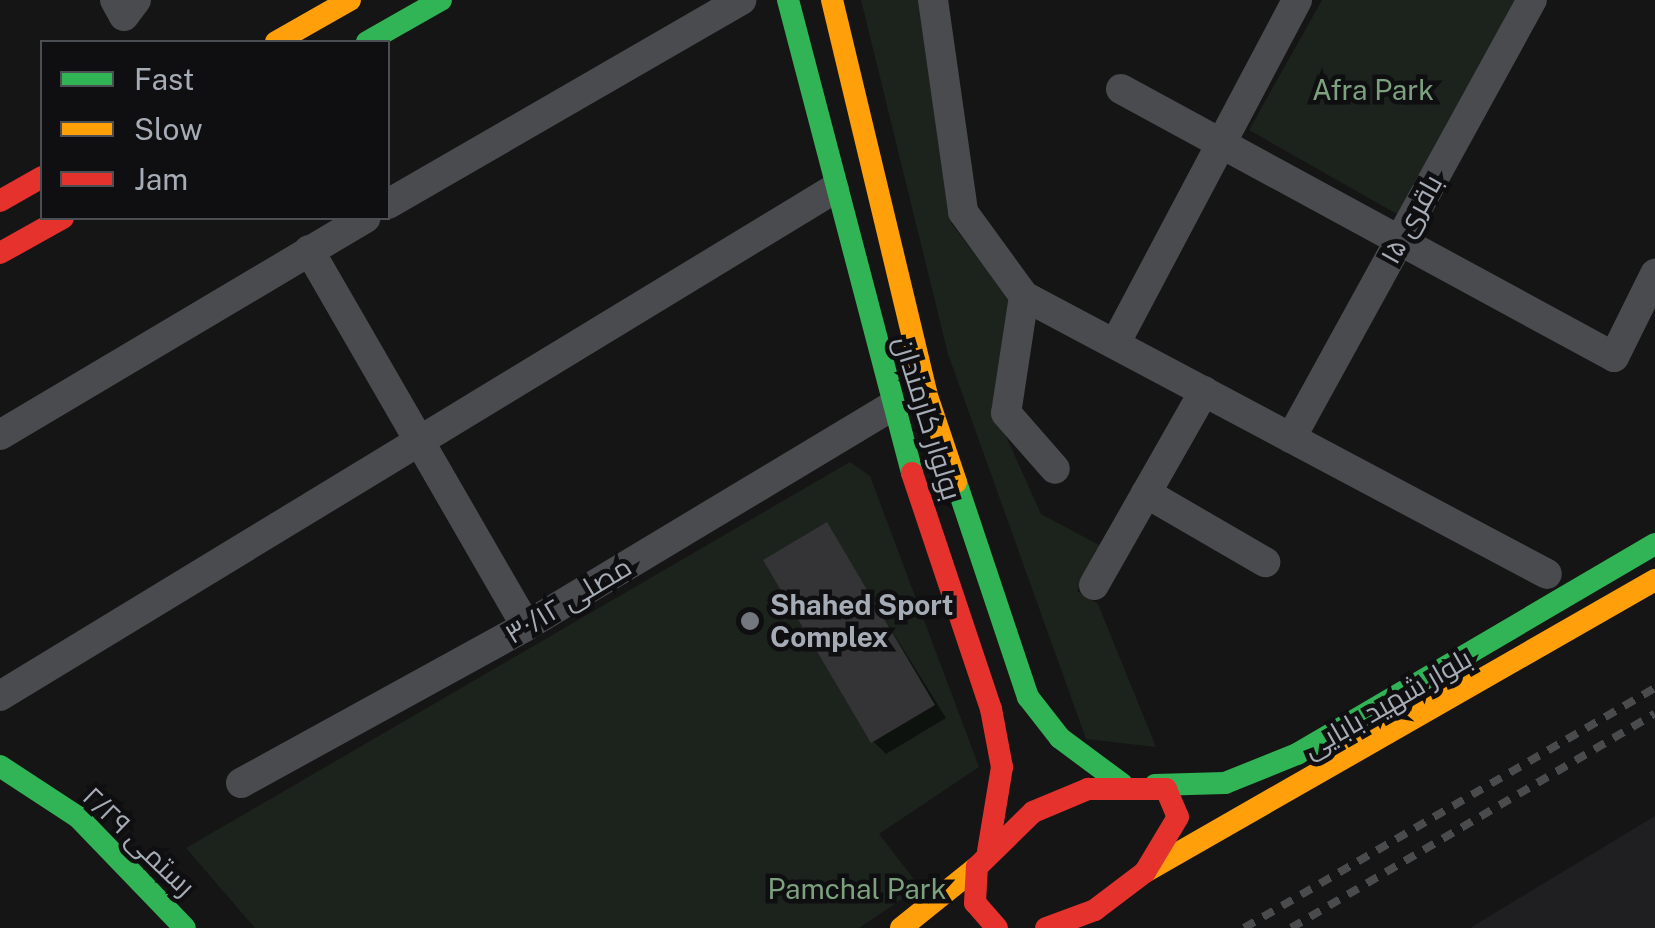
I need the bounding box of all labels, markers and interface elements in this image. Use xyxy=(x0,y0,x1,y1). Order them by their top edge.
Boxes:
legend xyxy=(40,40,390,220)
text: Fast xyxy=(134,61,194,97)
park label: Afra Park xyxy=(1312,73,1434,107)
text: Slow xyxy=(134,111,203,147)
text: Jam xyxy=(134,161,188,197)
street label: باقری ۱۵ xyxy=(1373,168,1449,270)
street label: بولوار کارمندان xyxy=(887,332,969,504)
street label: مصلی ۳۰/۱۲ xyxy=(499,549,637,651)
place label: Shahed Sport Complex xyxy=(770,588,953,654)
marker: Shahed Sport Complex xyxy=(739,610,761,632)
street label: بلوار شهید بابایی xyxy=(1297,641,1477,765)
street label: رستمی ۲/۲۹ xyxy=(76,779,202,903)
park label: Pamchal Park xyxy=(768,872,946,906)

